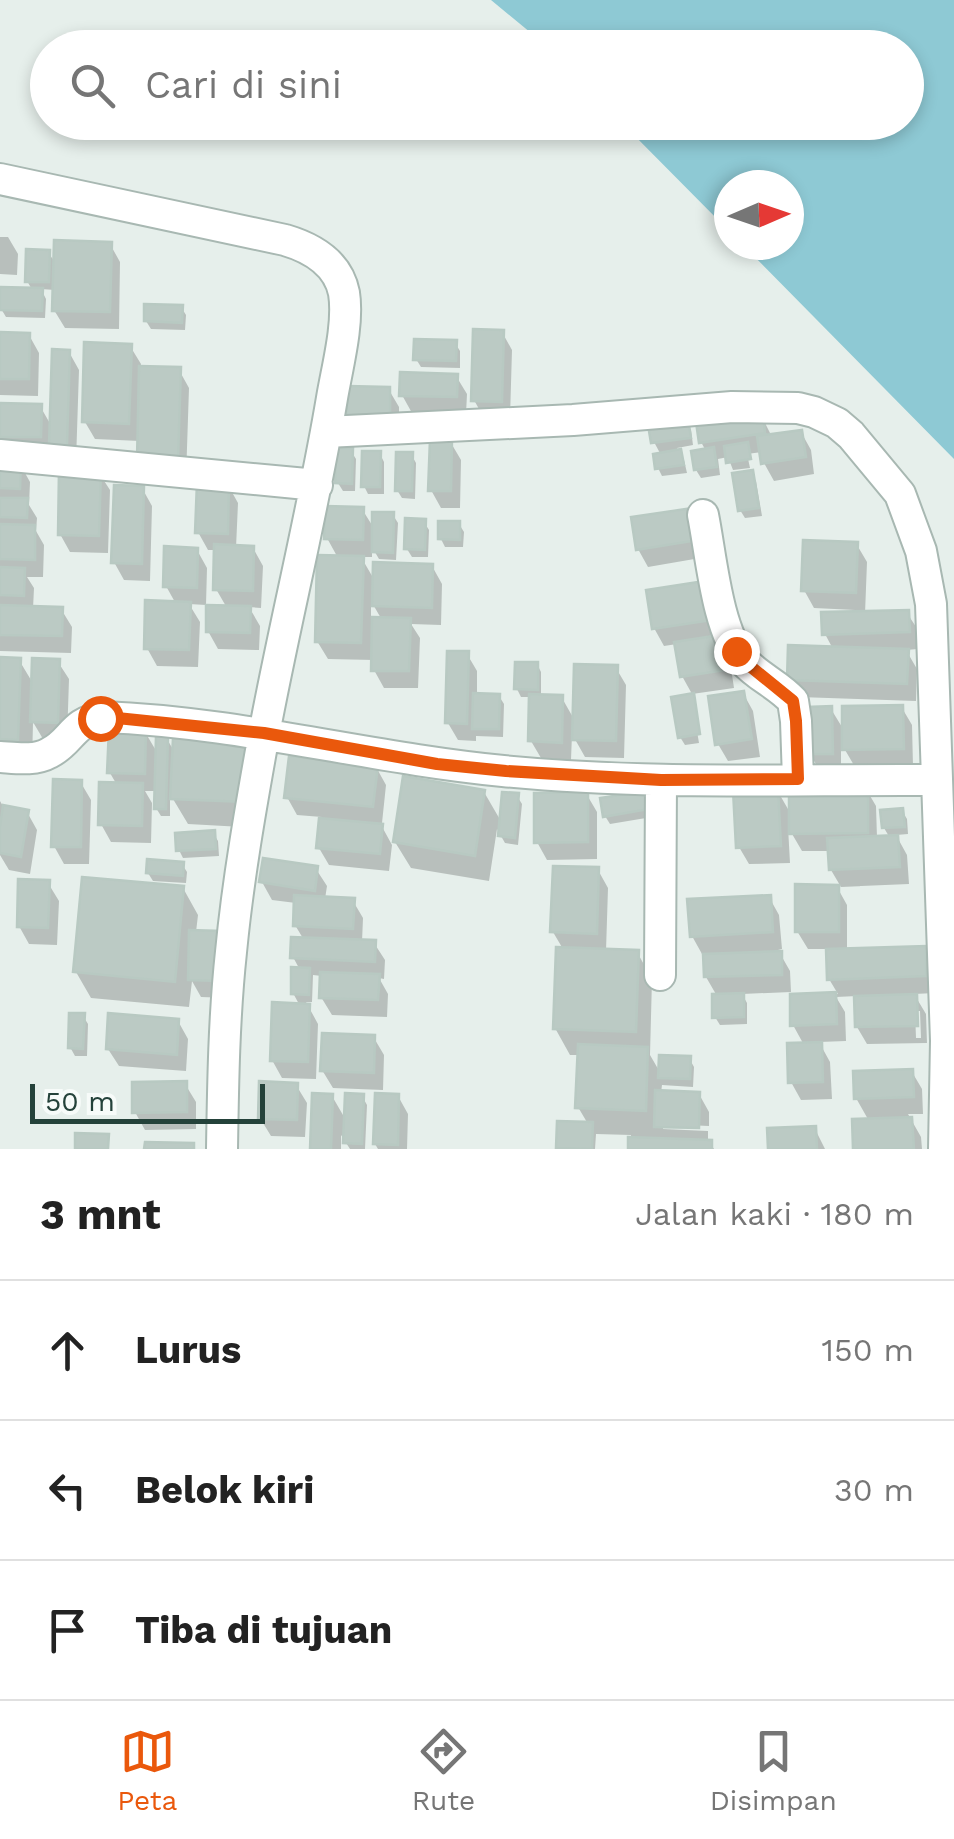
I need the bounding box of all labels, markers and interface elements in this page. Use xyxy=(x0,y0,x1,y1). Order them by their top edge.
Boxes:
search box xyxy=(30,30,924,140)
icon: search xyxy=(65,58,120,113)
text: Cari di sini xyxy=(145,63,342,107)
north arrow xyxy=(714,170,804,260)
route end xyxy=(714,629,760,675)
route start xyxy=(78,696,124,742)
scale bar xyxy=(30,1079,265,1124)
text: 50 m xyxy=(45,1085,115,1118)
text: 3 mnt xyxy=(40,1190,161,1239)
text: Jalan kaki · 180 m xyxy=(635,1195,914,1233)
icon: ahead xyxy=(40,1323,95,1378)
text: Lurus xyxy=(135,1328,241,1372)
text: 150 m xyxy=(822,1331,914,1369)
icon: left xyxy=(40,1463,95,1518)
text: Belok kiri xyxy=(135,1468,314,1512)
text: 30 m xyxy=(834,1471,914,1509)
icon: arrive xyxy=(40,1603,95,1658)
text: Tiba di tujuan xyxy=(135,1608,392,1652)
tab: Peta xyxy=(117,1724,177,1817)
tab: Rute xyxy=(412,1724,475,1817)
tab: Disimpan xyxy=(710,1724,837,1817)

